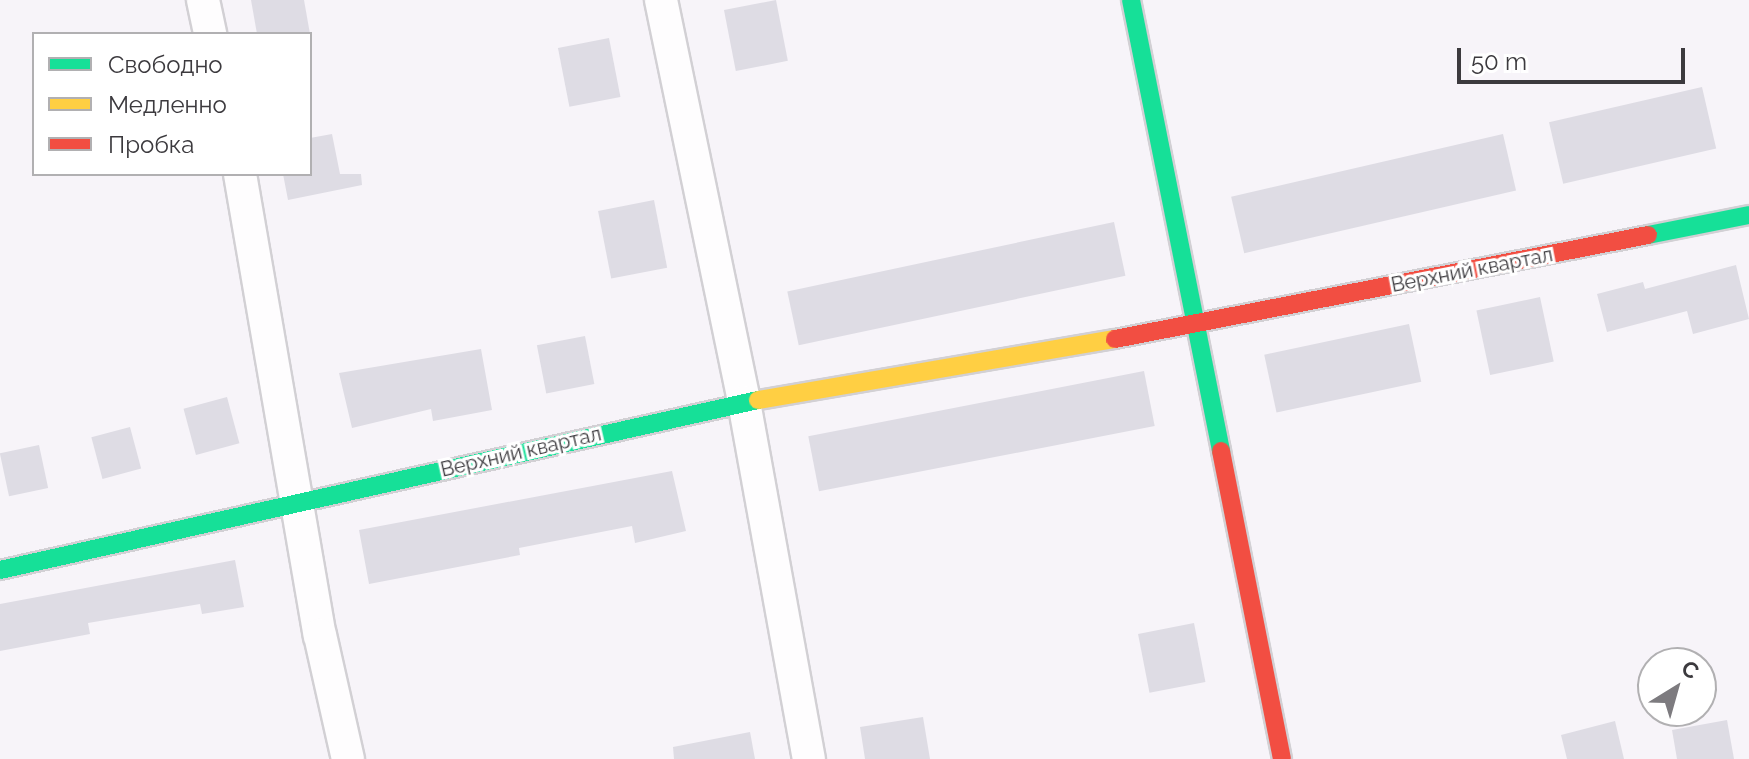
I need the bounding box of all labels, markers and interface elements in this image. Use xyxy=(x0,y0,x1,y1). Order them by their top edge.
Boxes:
legend xyxy=(32,32,312,176)
scale bar xyxy=(1461,32,1689,82)
text: 50 m xyxy=(1471,47,1527,76)
text: Свободно xyxy=(108,50,223,79)
text: Медленно xyxy=(108,90,227,119)
text: Пробка xyxy=(108,130,194,159)
street label: Верхний квартал xyxy=(1389,243,1555,297)
street label: Верхний квартал xyxy=(438,422,604,482)
north arrow xyxy=(1637,647,1717,727)
text: С xyxy=(1676,655,1704,684)

